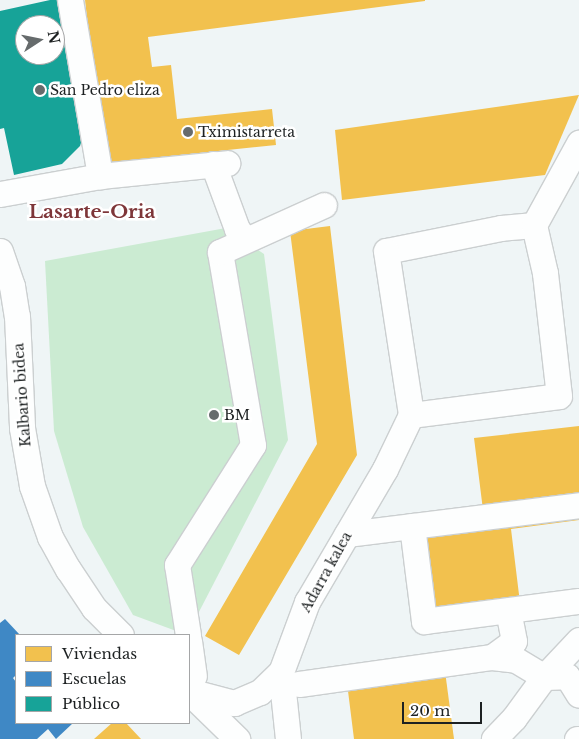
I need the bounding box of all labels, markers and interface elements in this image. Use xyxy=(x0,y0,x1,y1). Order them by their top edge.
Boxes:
north arrow xyxy=(15,15,65,65)
text: N xyxy=(44,29,64,46)
place label: San Pedro eliza xyxy=(50,82,160,98)
marker: San Pedro eliza xyxy=(34,84,46,96)
place label: Tximistarreta xyxy=(198,124,295,140)
marker: Tximistarreta xyxy=(182,126,194,138)
district label: Lasarte-Oria xyxy=(29,201,155,223)
street label: Kalbario bidea xyxy=(10,343,34,447)
place label: BM xyxy=(224,407,250,423)
marker: BM xyxy=(208,409,220,421)
street label: Adarra kalea xyxy=(297,529,355,615)
legend xyxy=(15,634,190,724)
text: Viviendas xyxy=(62,644,137,663)
text: Escuelas xyxy=(62,669,126,688)
scale bar xyxy=(404,692,484,724)
text: Público xyxy=(62,694,120,713)
text: 20 m xyxy=(410,701,450,720)

